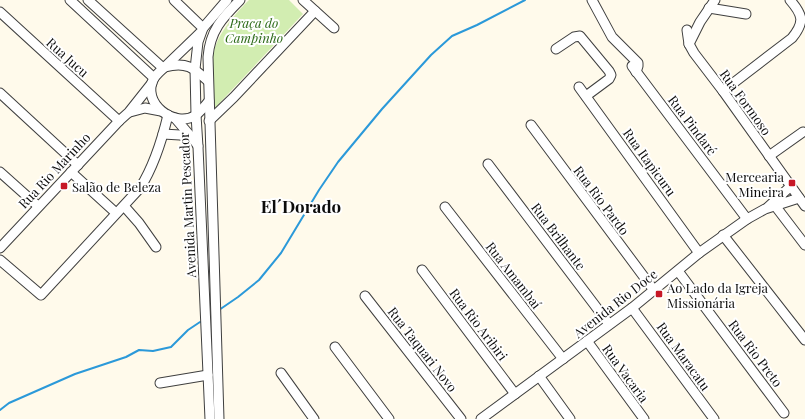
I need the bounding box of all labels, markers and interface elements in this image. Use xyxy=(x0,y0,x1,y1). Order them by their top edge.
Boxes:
park label: Praça do Campinho xyxy=(225,14,283,46)
street label: Rua Jucu xyxy=(43,34,93,81)
street label: Rua Formoso xyxy=(716,66,776,138)
street label: Rua Pindaré xyxy=(665,92,721,159)
street label: Rua Itapicuru xyxy=(620,125,681,200)
street label: Rua Rio Marinho xyxy=(14,128,94,212)
street label: Avenida Martin Pescador xyxy=(175,132,199,279)
street label: Rua Rio Pardo xyxy=(570,162,634,238)
place label: Mercearia Mineira xyxy=(725,168,785,200)
place label: Salão de Beleza xyxy=(72,178,161,195)
marker: Mercearia Mineira xyxy=(787,178,797,188)
marker: Salão de Beleza xyxy=(59,181,69,191)
district label: El´Dorado xyxy=(261,195,341,217)
street label: Rua Brilhante xyxy=(528,199,590,273)
street label: Rua Amambaí xyxy=(483,238,546,312)
street label: Avenida Rio Doce xyxy=(569,265,661,342)
place label: Ao Lado da Igreja Missionária xyxy=(666,279,768,311)
street label: Rua Rio Aribiri xyxy=(446,284,512,364)
marker: Ao Lado da Igreja Missionária xyxy=(654,289,664,299)
street label: Rua Taquari Novo xyxy=(385,303,461,395)
street label: Rua Rio Preto xyxy=(725,316,787,390)
street label: Rua Maracatu xyxy=(653,318,715,394)
street label: Rua Vacaria xyxy=(599,341,653,406)

